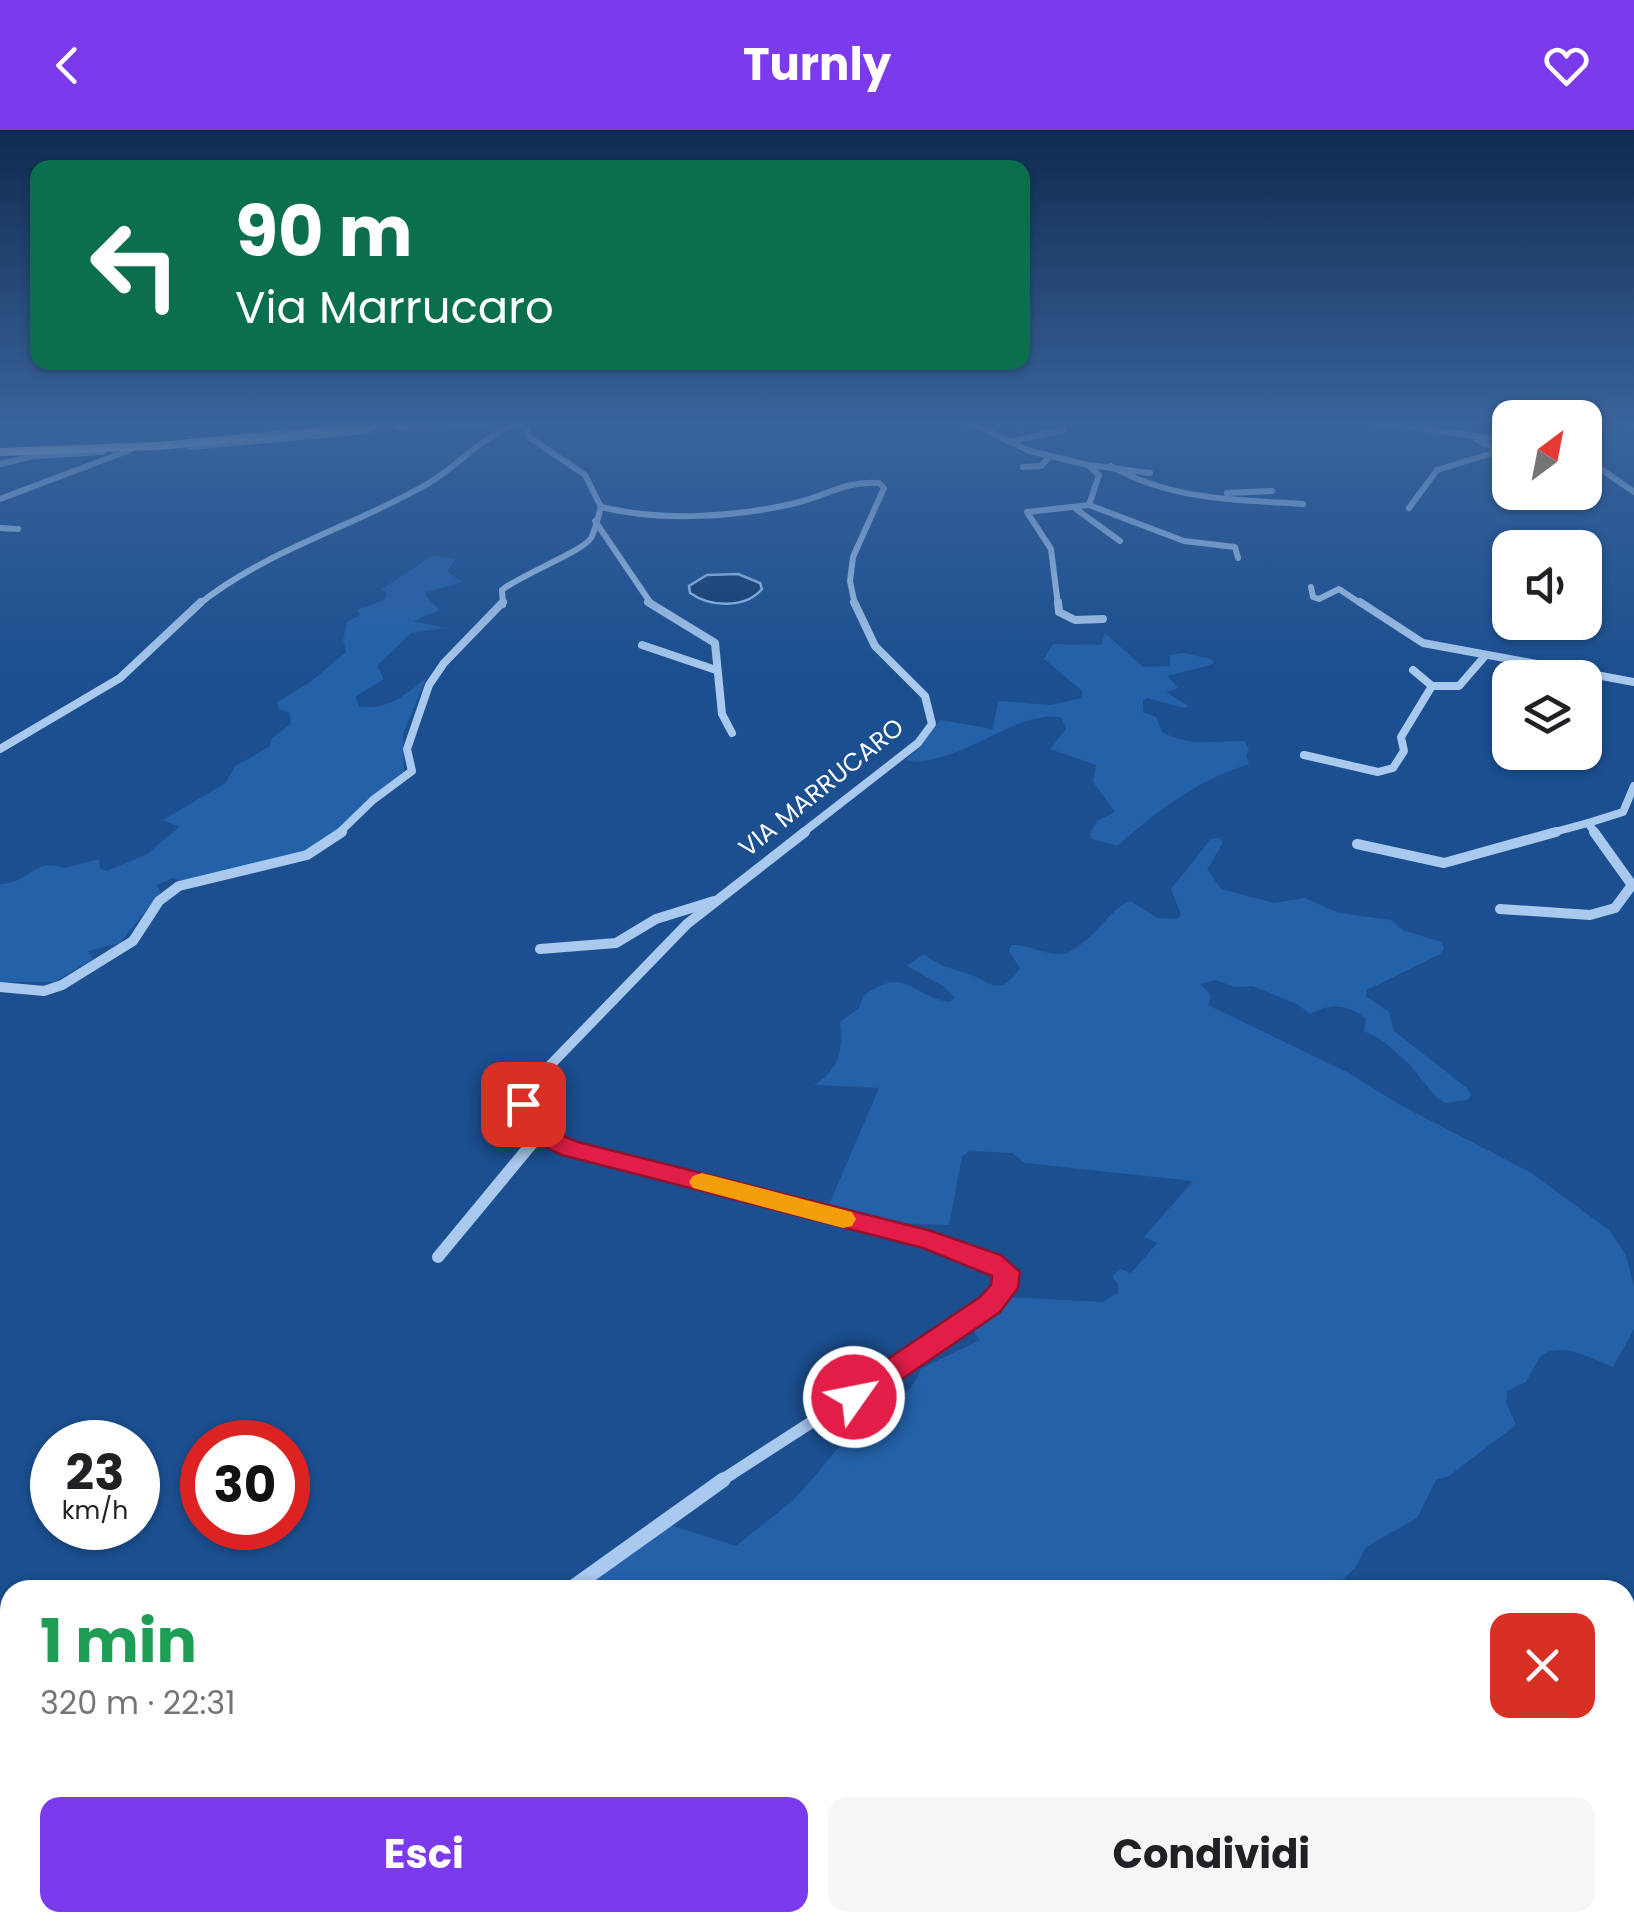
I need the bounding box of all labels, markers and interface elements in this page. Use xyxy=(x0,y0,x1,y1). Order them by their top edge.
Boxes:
text: Turnly xyxy=(743,33,891,96)
icon: back xyxy=(40,38,95,93)
icon: heart xyxy=(1539,38,1594,93)
text: 90 m xyxy=(235,182,413,281)
icon: left xyxy=(70,200,200,330)
text: Via Marrucaro xyxy=(235,276,554,339)
north arrow xyxy=(1492,400,1602,510)
map controls xyxy=(1492,400,1602,770)
button: sound xyxy=(1492,530,1602,640)
button: layers xyxy=(1492,660,1602,770)
street label: VIA MARRUCARO xyxy=(731,710,911,865)
pin xyxy=(481,1062,566,1147)
icon: arrive xyxy=(496,1077,551,1132)
position arrow xyxy=(802,1345,906,1449)
speed limit sign: 30 xyxy=(180,1420,310,1550)
text: 23 xyxy=(66,1437,124,1508)
text: km/h xyxy=(62,1493,128,1528)
text: 1 min xyxy=(40,1599,197,1683)
button: close xyxy=(1490,1613,1595,1718)
text: 320 m · 22:31 xyxy=(40,1680,235,1725)
button: Esci xyxy=(40,1797,808,1912)
button: Condividi xyxy=(828,1797,1595,1912)

